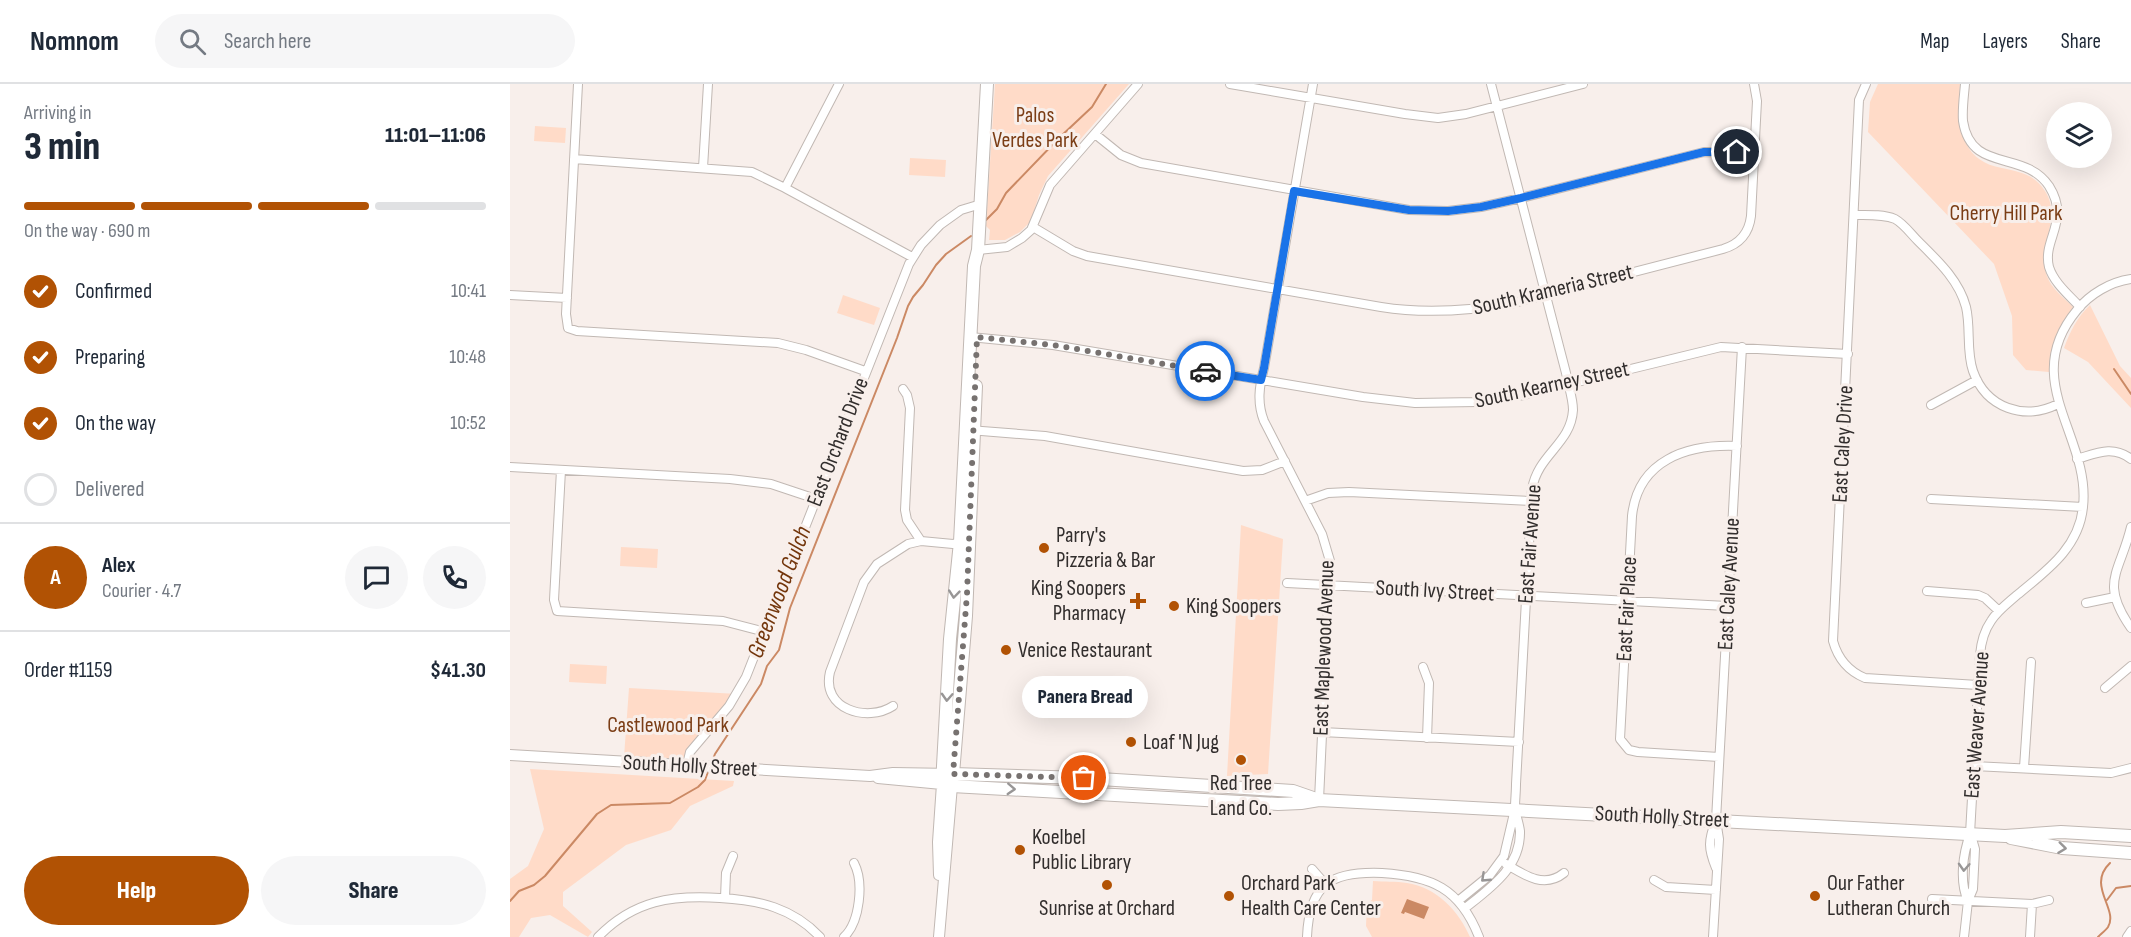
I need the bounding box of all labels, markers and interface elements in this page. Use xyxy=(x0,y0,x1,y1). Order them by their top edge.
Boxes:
search box xyxy=(155,14,575,68)
text: Nomnom xyxy=(30,25,119,58)
icon: search xyxy=(176,25,209,58)
text: Search here xyxy=(224,28,311,55)
text: Map xyxy=(1920,29,1949,54)
text: Layers xyxy=(1982,29,2028,54)
text: Share xyxy=(2061,29,2101,54)
text: Arriving in xyxy=(24,101,92,125)
park label: Palos Verdes Park xyxy=(992,102,1078,154)
map controls xyxy=(2046,102,2112,168)
button: layers xyxy=(2046,102,2112,168)
text: 11:01–11:06 xyxy=(385,122,486,149)
text: 3 min xyxy=(24,124,100,171)
pin xyxy=(1711,126,1762,177)
icon: home xyxy=(1720,135,1753,168)
park label: Cherry Hill Park xyxy=(1950,200,2063,227)
text: On the way · 690 m xyxy=(24,219,150,243)
street label: South Krameria Street xyxy=(1470,258,1636,322)
icon: check xyxy=(24,275,57,308)
text: Confirmed xyxy=(75,278,152,305)
text: 10:41 xyxy=(451,279,486,303)
icon: check xyxy=(24,341,57,374)
courier xyxy=(1175,341,1235,401)
text: Preparing xyxy=(75,344,145,371)
text: 10:48 xyxy=(449,345,486,369)
icon: car xyxy=(1189,355,1222,388)
street label: South Kearney Street xyxy=(1472,355,1632,415)
street label: East Orchard Drive xyxy=(801,374,875,510)
street label: East Caley Drive xyxy=(1826,385,1860,503)
icon: check xyxy=(24,407,57,440)
text: On the way xyxy=(75,410,156,437)
text: 10:52 xyxy=(450,411,486,435)
text: Delivered xyxy=(75,476,144,503)
street label: East Fair Avenue xyxy=(1512,483,1548,605)
street label: East Caley Avenue xyxy=(1712,517,1746,651)
water label: Greenwood Gulch xyxy=(741,522,817,662)
place label: Parry's Pizzeria & Bar xyxy=(1056,522,1155,574)
marker: Parry's Pizzeria & Bar xyxy=(1037,541,1051,555)
button: chat xyxy=(345,546,408,609)
button: phone xyxy=(423,546,486,609)
text: Alex xyxy=(102,552,135,579)
street label: East Fair Place xyxy=(1611,556,1643,662)
street label: East Maplewood Avenue xyxy=(1307,560,1341,736)
text: A xyxy=(50,564,61,591)
street label: South Ivy Street xyxy=(1375,574,1495,608)
place label: King Soopers Pharmacy xyxy=(1031,575,1126,627)
text: Courier · 4.7 xyxy=(102,579,181,603)
one-way arrow xyxy=(949,589,961,598)
place label: King Soopers xyxy=(1186,593,1281,620)
marker: King Soopers Pharmacy xyxy=(1131,594,1145,608)
marker: King Soopers xyxy=(1167,599,1181,613)
place label: Venice Restaurant xyxy=(1018,637,1153,664)
marker: Venice Restaurant xyxy=(999,643,1013,657)
street label: East Weaver Avenue xyxy=(1958,651,1996,799)
text: Order #1159 xyxy=(24,657,113,684)
text: $41.30 xyxy=(430,657,486,684)
callout: Panera Bread xyxy=(1021,676,1147,718)
text: Panera Bread xyxy=(1037,685,1133,709)
one-way arrow xyxy=(941,693,954,702)
park label: Castlewood Park xyxy=(607,712,729,739)
place label: Loaf 'N Jug xyxy=(1143,729,1219,756)
marker: Loaf 'N Jug xyxy=(1124,735,1138,749)
street label: South Holly Street xyxy=(622,749,758,783)
pin xyxy=(1058,752,1109,803)
marker: Red Tree Land Co. xyxy=(1234,753,1248,767)
icon: bag xyxy=(1067,761,1100,794)
place label: Red Tree Land Co. xyxy=(1210,770,1272,822)
one-way arrow xyxy=(1006,783,1015,796)
street label: South Holly Street xyxy=(1594,800,1730,834)
place label: Koelbel Public Library xyxy=(1032,824,1132,876)
one-way arrow xyxy=(2057,841,2066,854)
marker: Koelbel Public Library xyxy=(1013,843,1027,857)
button: Help xyxy=(24,856,249,925)
button: Share xyxy=(261,856,486,925)
one-way arrow xyxy=(1958,863,1971,872)
place label: Orchard Park Health Care Center xyxy=(1241,870,1381,922)
place label: Our Father Lutheran Church xyxy=(1827,870,1950,922)
one-way arrow xyxy=(1482,871,1492,882)
marker: Sunrise at Orchard xyxy=(1100,878,1114,892)
marker: Orchard Park Health Care Center xyxy=(1222,889,1236,903)
marker: Our Father Lutheran Church xyxy=(1808,889,1822,903)
place label: Sunrise at Orchard xyxy=(1039,895,1175,922)

